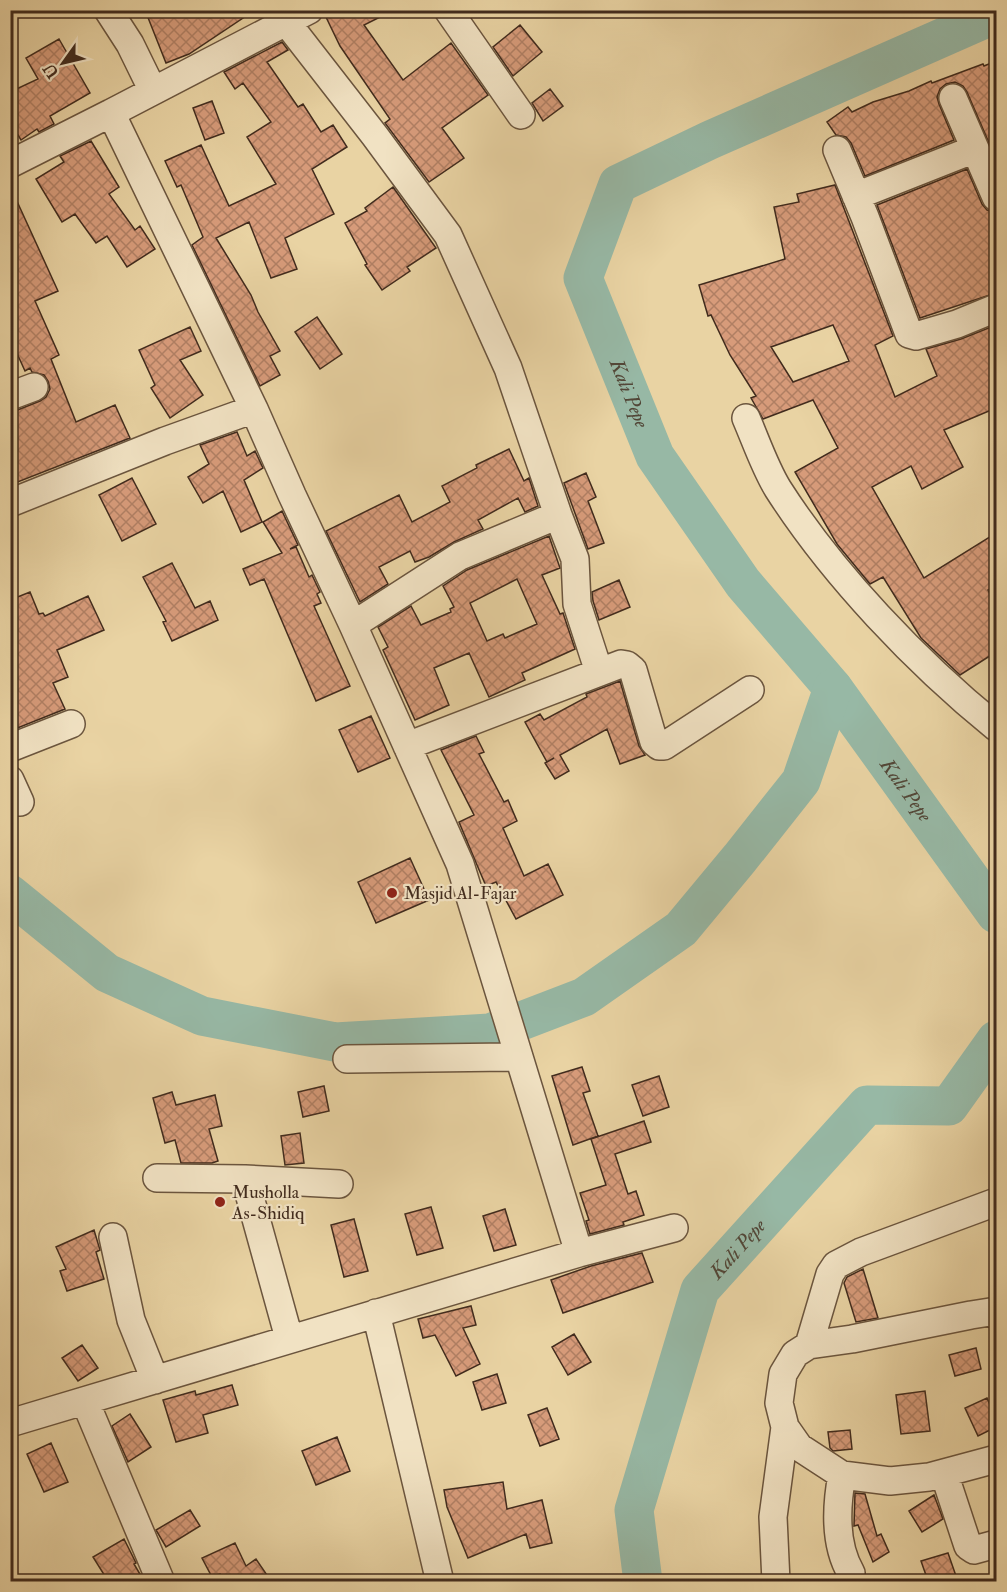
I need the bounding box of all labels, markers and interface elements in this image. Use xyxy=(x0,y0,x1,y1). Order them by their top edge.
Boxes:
north arrow xyxy=(33,33,93,93)
text: U xyxy=(39,59,63,82)
water label: Kali Pepe xyxy=(604,354,655,432)
water label: Kali Pepe xyxy=(874,752,938,827)
place label: Masjid Al-Fajar xyxy=(404,882,517,905)
marker: Masjid Al-Fajar xyxy=(385,886,399,900)
place label: Musholla As-Shidiq xyxy=(231,1181,305,1225)
marker: Musholla As-Shidiq xyxy=(213,1195,227,1209)
water label: Kali Pepe xyxy=(703,1213,771,1285)

